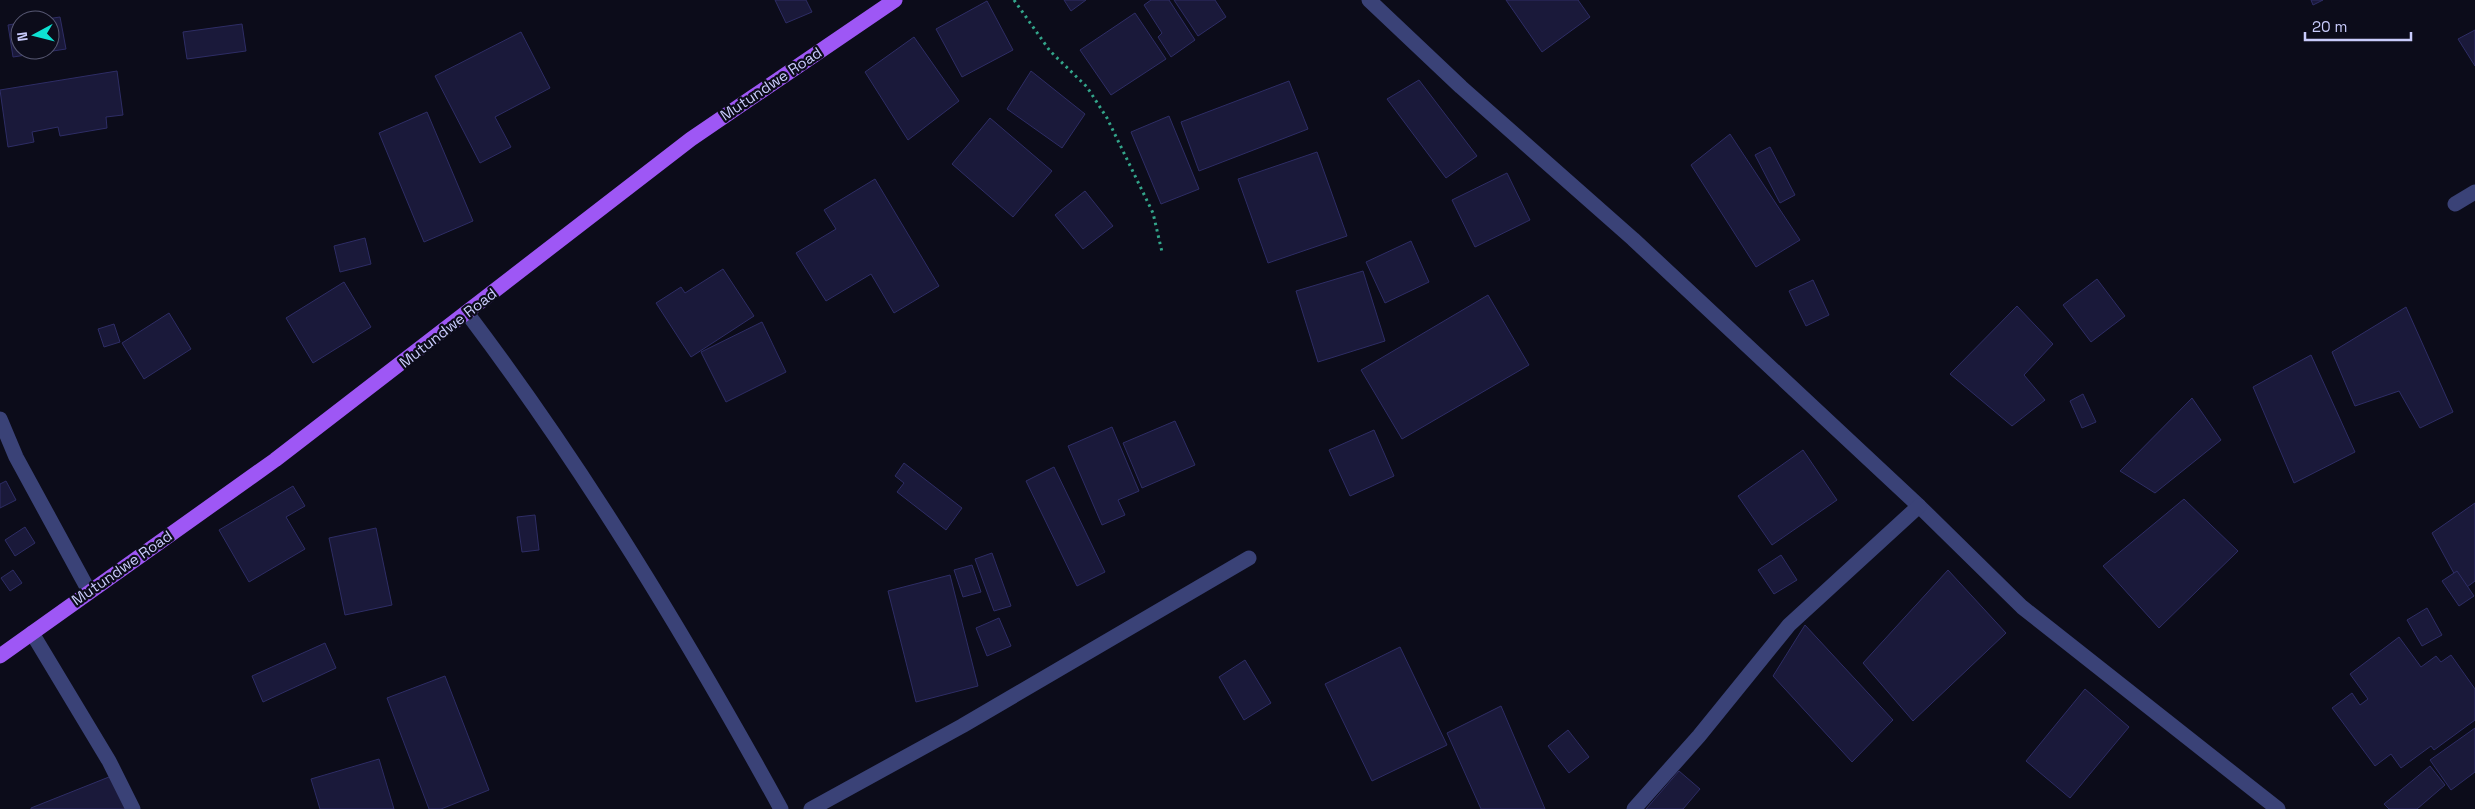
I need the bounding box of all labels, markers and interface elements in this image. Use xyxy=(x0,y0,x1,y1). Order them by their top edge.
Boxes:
north arrow xyxy=(10,10,60,60)
scale bar xyxy=(2305,10,2411,42)
text: 20 m xyxy=(2312,17,2347,36)
text: N xyxy=(13,31,32,42)
street label: Mutundwe Road xyxy=(716,43,825,125)
street label: Mutundwe Road xyxy=(395,284,500,372)
street label: Mutundwe Road xyxy=(68,526,176,609)

